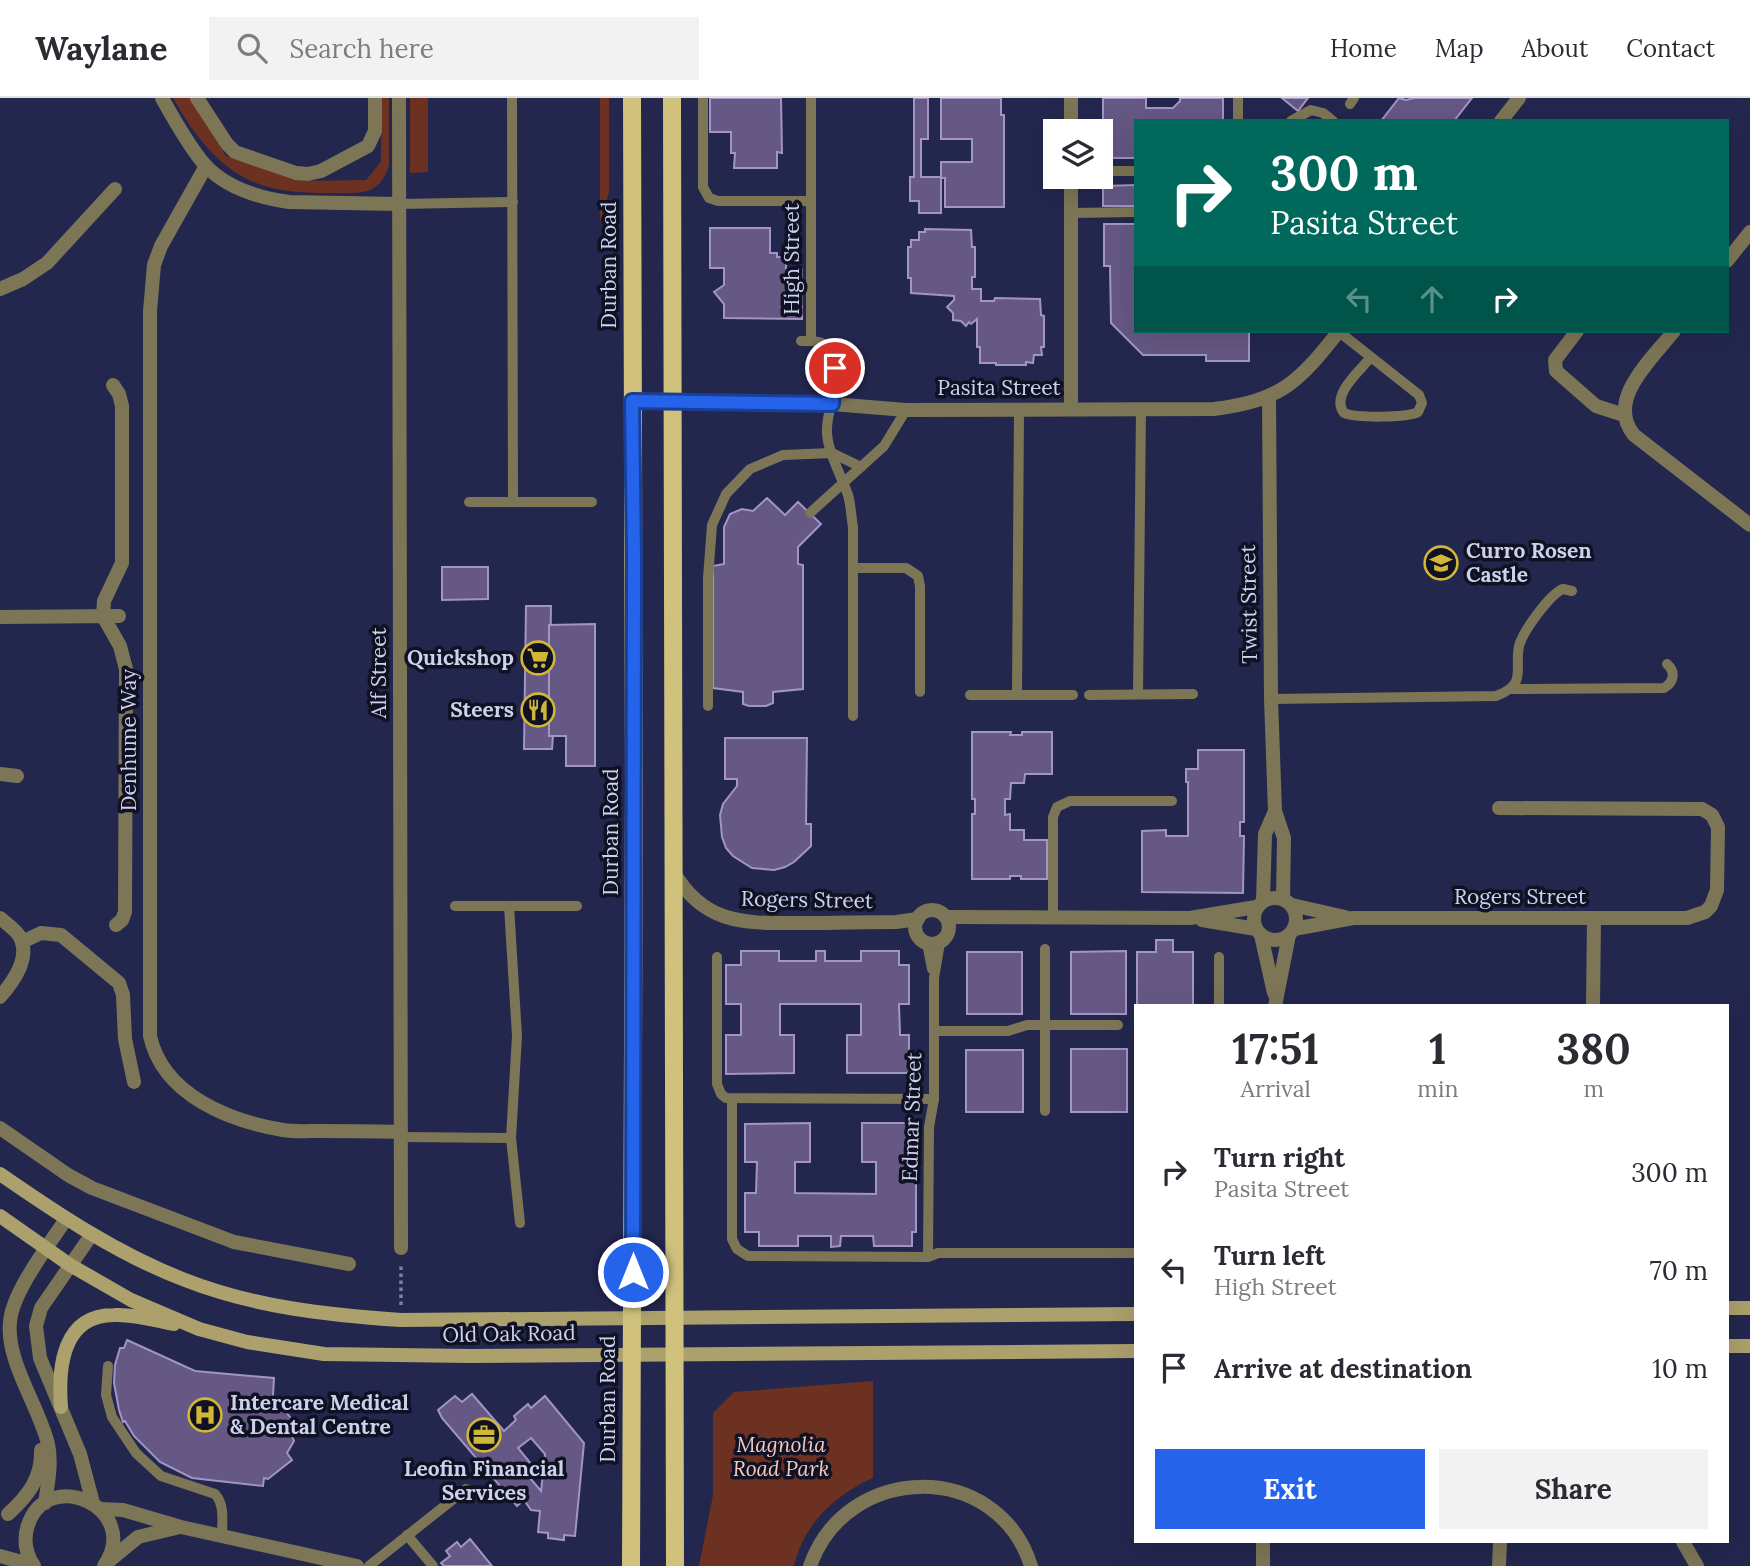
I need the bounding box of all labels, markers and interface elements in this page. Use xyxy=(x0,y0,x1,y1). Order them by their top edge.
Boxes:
search box xyxy=(209,17,699,80)
text: Waylane xyxy=(35,27,167,69)
icon: search xyxy=(233,29,271,67)
text: Search here xyxy=(289,32,434,65)
text: Home xyxy=(1330,33,1397,64)
text: Map xyxy=(1435,33,1484,64)
text: About xyxy=(1522,33,1588,64)
text: Contact xyxy=(1626,33,1715,64)
map controls xyxy=(1043,119,1113,189)
button: layers xyxy=(1043,119,1113,189)
text: 300 m xyxy=(1270,141,1418,203)
icon: right xyxy=(1155,147,1246,238)
street label: Durban Road xyxy=(595,201,622,329)
street label: High Street xyxy=(778,202,805,315)
text: Pasita Street xyxy=(1270,202,1458,243)
icon: left xyxy=(1340,280,1378,318)
icon: ahead xyxy=(1413,280,1451,318)
icon: right xyxy=(1486,280,1524,318)
pin xyxy=(805,338,865,398)
icon: arrive xyxy=(816,349,854,387)
street label: Pasita Street xyxy=(937,374,1062,401)
place label: Curro Rosen Castle xyxy=(1466,537,1592,588)
street label: Twist Street xyxy=(1234,543,1263,664)
school or university icon: Curro Rosen Castle xyxy=(1422,544,1460,582)
street label: Alf Street xyxy=(365,627,392,720)
supermarket icon: Quickshop xyxy=(519,639,557,677)
place label: Quickshop xyxy=(407,644,514,671)
street label: Denhume Way xyxy=(115,669,142,811)
restaurant icon: Steers xyxy=(519,691,557,729)
place label: Steers xyxy=(450,696,514,723)
street label: Durban Road xyxy=(597,768,624,896)
street label: Rogers Street xyxy=(1454,883,1587,910)
street label: Rogers Street xyxy=(741,885,874,914)
text: 17:51 xyxy=(1232,1022,1319,1076)
text: 1 xyxy=(1429,1022,1446,1076)
text: 380 xyxy=(1557,1022,1631,1076)
street label: Edmar Street xyxy=(896,1051,927,1182)
text: Arrival xyxy=(1241,1074,1311,1103)
text: min xyxy=(1417,1074,1458,1103)
text: m xyxy=(1583,1074,1604,1103)
text: Turn right xyxy=(1214,1141,1345,1174)
icon: right xyxy=(1155,1153,1193,1191)
text: 300 m xyxy=(1631,1156,1708,1189)
text: Pasita Street xyxy=(1214,1174,1349,1203)
position arrow xyxy=(596,1235,670,1309)
text: Turn left xyxy=(1214,1239,1325,1272)
icon: left xyxy=(1155,1251,1193,1289)
text: 70 m xyxy=(1650,1254,1708,1287)
text: High Street xyxy=(1214,1272,1337,1301)
street label: Old Oak Road xyxy=(442,1319,576,1348)
street label: Durban Road xyxy=(594,1335,621,1463)
icon: arrive xyxy=(1155,1349,1193,1387)
text: Arrive at destination xyxy=(1214,1352,1472,1385)
text: 10 m xyxy=(1652,1352,1708,1385)
place label: Intercare Medical & Dental Centre xyxy=(230,1389,409,1440)
hospital icon: Intercare Medical & Dental Centre xyxy=(186,1396,224,1434)
office icon: Leofin Financial Services xyxy=(465,1416,503,1454)
park label: Magnolia Road Park xyxy=(733,1431,829,1482)
button: Exit xyxy=(1155,1449,1425,1529)
button: Share xyxy=(1439,1449,1708,1529)
place label: Leofin Financial Services xyxy=(404,1455,565,1506)

